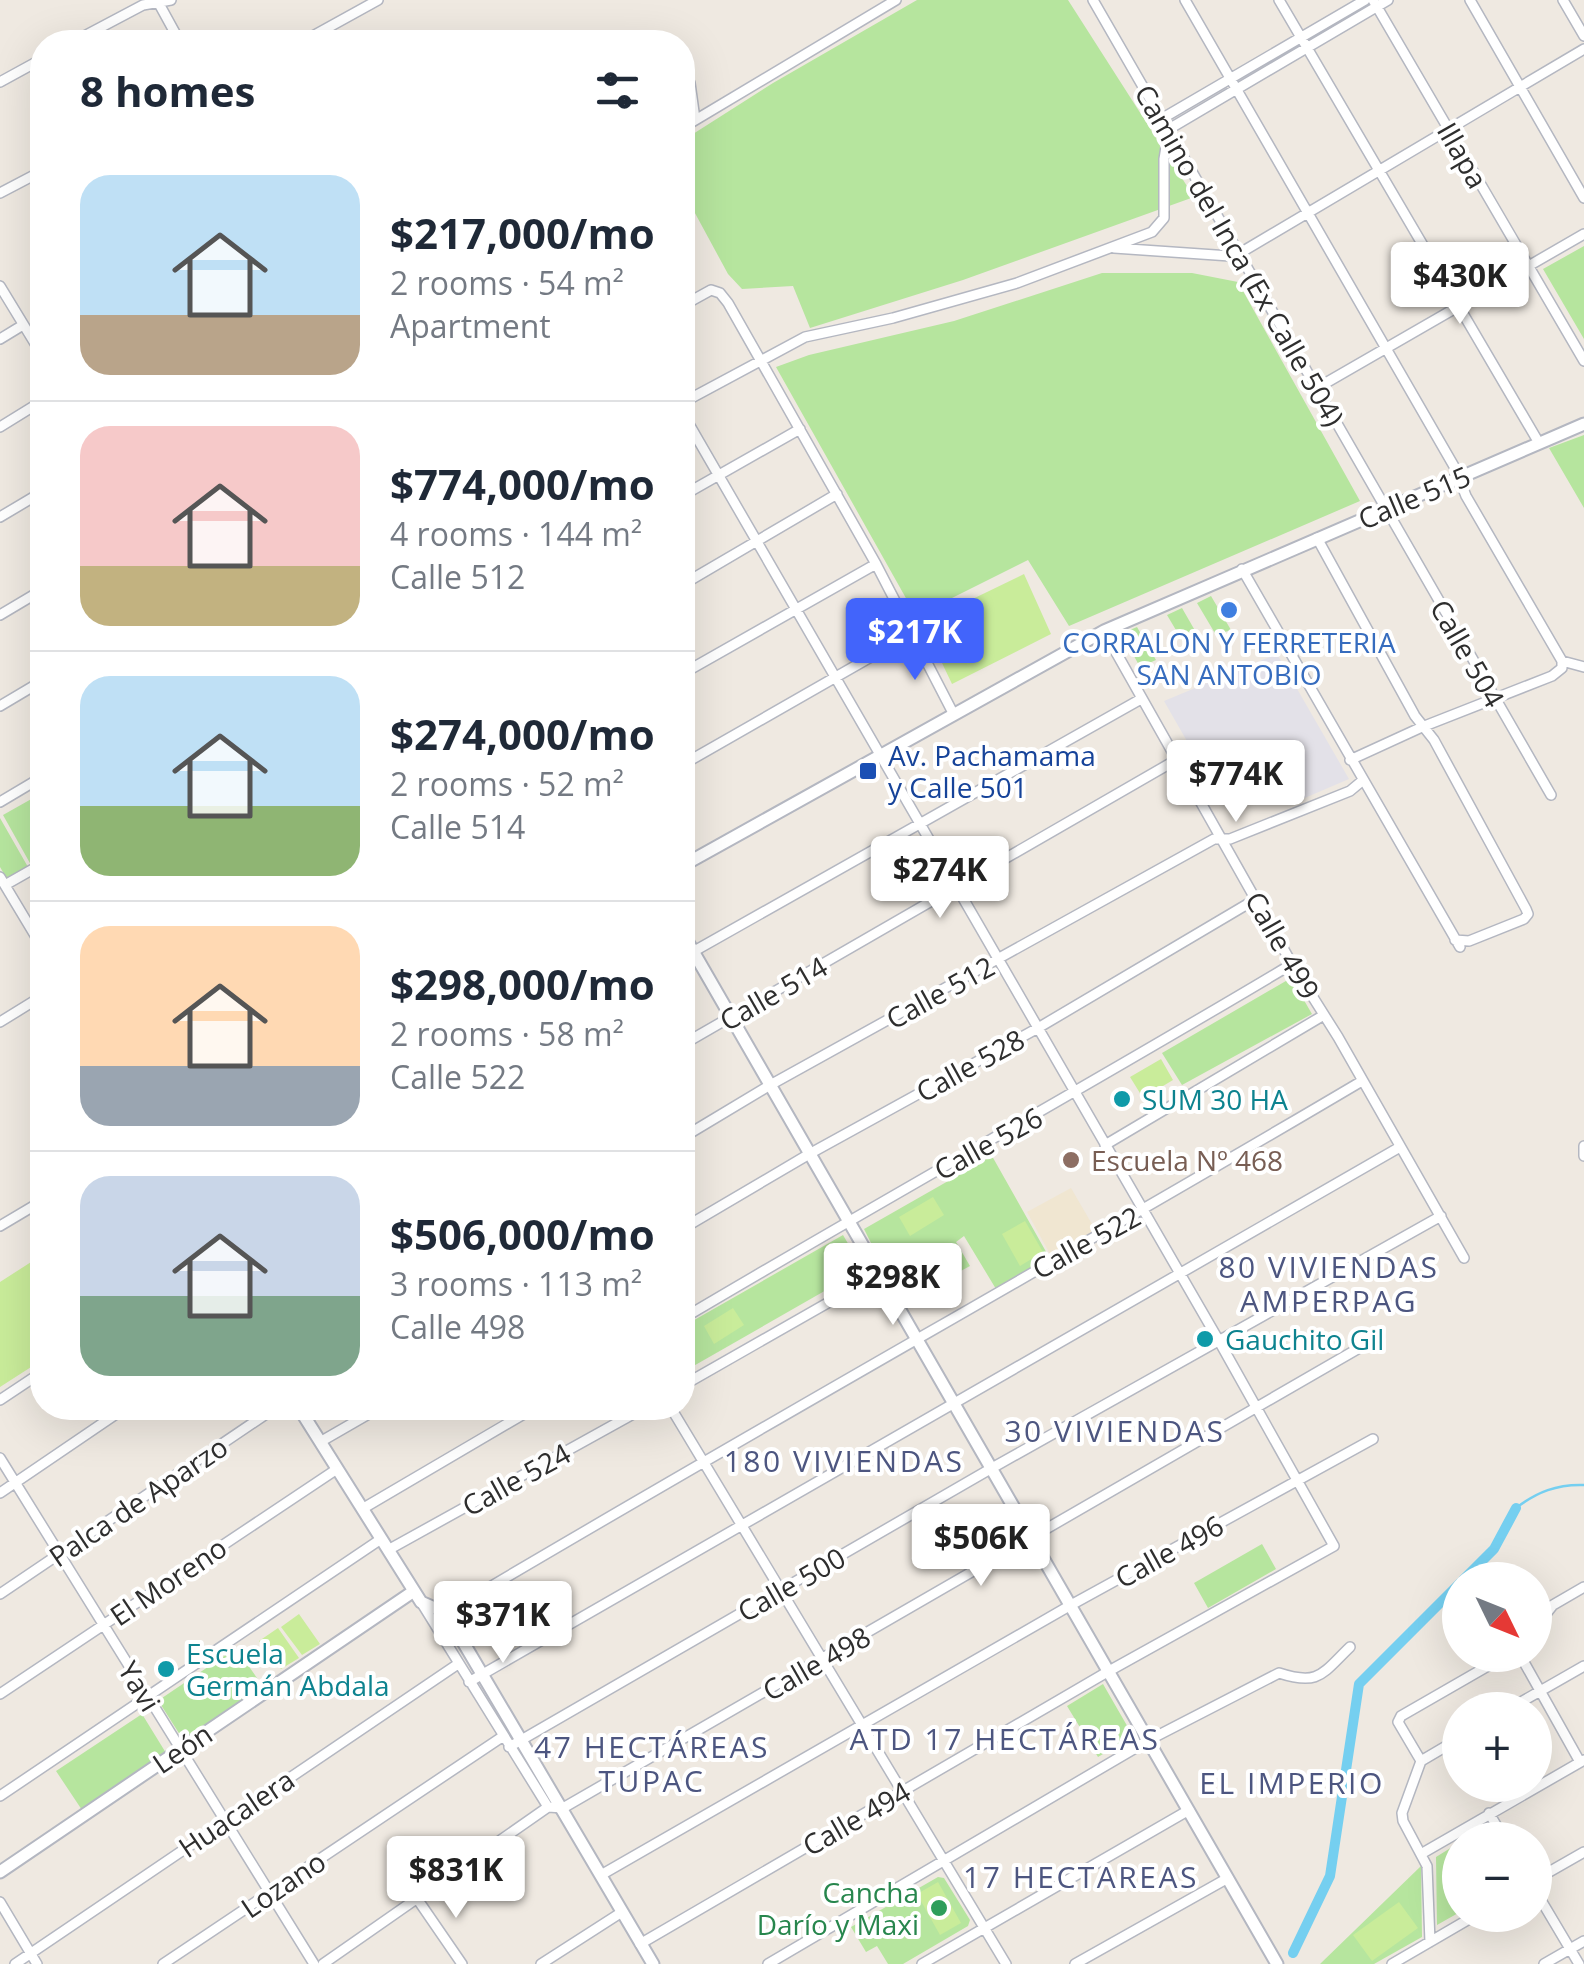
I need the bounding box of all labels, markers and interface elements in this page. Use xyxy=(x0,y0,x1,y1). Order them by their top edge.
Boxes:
text: 8 homes xyxy=(80,62,255,119)
icon: filters xyxy=(590,63,645,118)
street label: Camino del Inca (Ex Calle 504) xyxy=(1126,77,1354,433)
street label: Illapa xyxy=(1429,115,1497,195)
text: $217,000/mo xyxy=(390,204,655,261)
icon: home xyxy=(160,215,280,335)
pin: $430K xyxy=(1390,242,1530,327)
text: $430K xyxy=(1413,253,1507,296)
text: 2 rooms · 54 m² xyxy=(390,261,624,304)
text: Apartment xyxy=(390,304,551,347)
text: $774,000/mo xyxy=(390,455,655,512)
street label: Calle 515 xyxy=(1352,456,1476,538)
icon: home xyxy=(160,466,280,586)
text: 4 rooms · 144 m² xyxy=(390,512,642,555)
text: Calle 512 xyxy=(390,555,525,598)
street label: Calle 504 xyxy=(1422,592,1514,714)
pin: $217K xyxy=(845,598,985,683)
marker: CORRALON Y FERRETERIA SAN ANTOBIO xyxy=(1218,599,1240,621)
text: $217K xyxy=(868,609,962,652)
place label: CORRALON Y FERRETERIA SAN ANTOBIO xyxy=(1062,623,1396,693)
text: $274,000/mo xyxy=(390,705,655,762)
icon: home xyxy=(160,716,280,836)
place label: Av. Pachamama y Calle 501 xyxy=(888,736,1096,806)
pin: $774K xyxy=(1166,740,1306,825)
text: $774K xyxy=(1189,751,1283,794)
marker: Av. Pachamama y Calle 501 xyxy=(857,760,879,782)
text: 2 rooms · 52 m² xyxy=(390,762,624,805)
text: Calle 514 xyxy=(390,805,525,848)
pin: $274K xyxy=(870,836,1010,921)
text: $274K xyxy=(893,847,987,890)
street label: Calle 499 xyxy=(1237,884,1329,1006)
street label: Calle 514 xyxy=(712,947,834,1039)
street label: Calle 512 xyxy=(879,947,1001,1037)
text: $298,000/mo xyxy=(390,955,655,1012)
icon: home xyxy=(160,966,280,1086)
text: 2 rooms · 58 m² xyxy=(390,1012,624,1055)
street label: Calle 528 xyxy=(909,1020,1031,1110)
text: Calle 522 xyxy=(390,1055,525,1098)
place label: SUM 30 HA xyxy=(1142,1080,1288,1118)
marker: SUM 30 HA xyxy=(1111,1088,1133,1110)
street label: Calle 526 xyxy=(927,1098,1049,1188)
place label: Escuela Nº 468 xyxy=(1091,1141,1283,1179)
marker: Escuela Nº 468 xyxy=(1060,1149,1082,1171)
street label: Calle 522 xyxy=(1025,1197,1147,1287)
text: $506,000/mo xyxy=(390,1205,655,1262)
icon: home xyxy=(160,1216,280,1336)
pin: $298K xyxy=(823,1243,963,1328)
district label: 80 VIVIENDAS AMPERPAG xyxy=(1218,1246,1440,1321)
text: $298K xyxy=(846,1254,940,1297)
text: 3 rooms · 113 m² xyxy=(390,1262,642,1305)
text: Calle 498 xyxy=(390,1305,525,1348)
place label: Gauchito Gil xyxy=(1225,1320,1384,1358)
marker: Gauchito Gil xyxy=(1194,1328,1216,1350)
district label: 30 VIVIENDAS xyxy=(1004,1410,1226,1451)
street label: Palca de Aparzo xyxy=(41,1427,235,1575)
street label: Calle 524 xyxy=(455,1434,577,1524)
district label: 180 VIVIENDAS xyxy=(724,1440,964,1481)
pin: $506K xyxy=(911,1504,1051,1589)
street label: Calle 496 xyxy=(1108,1506,1230,1596)
text: $506K xyxy=(934,1515,1028,1558)
street label: El Moreno xyxy=(102,1528,234,1634)
street label: Calle 500 xyxy=(730,1538,852,1630)
north arrow xyxy=(1442,1562,1552,1672)
map controls xyxy=(1442,1562,1552,1932)
pin: $371K xyxy=(433,1581,573,1666)
text: $371K xyxy=(456,1592,550,1635)
street label: Calle 498 xyxy=(755,1617,877,1709)
place label: Escuela Germán Abdala xyxy=(186,1634,390,1704)
street label: Yavi xyxy=(110,1654,170,1718)
marker: Escuela Germán Abdala xyxy=(155,1658,177,1680)
button: + xyxy=(1442,1692,1552,1802)
street label: León xyxy=(145,1714,219,1782)
district label: ATD 17 HECTÁREAS xyxy=(850,1718,1160,1759)
district label: 47 HECTÁREAS TUPAC xyxy=(534,1726,770,1801)
street label: Huacalera xyxy=(171,1760,301,1866)
district label: EL IMPERIO xyxy=(1199,1762,1385,1803)
street label: Calle 494 xyxy=(795,1772,917,1864)
button: − xyxy=(1442,1822,1552,1932)
pin: $831K xyxy=(386,1836,526,1921)
street label: Lozano xyxy=(233,1842,333,1926)
text: $831K xyxy=(409,1847,503,1890)
district label: 17 HECTAREAS xyxy=(963,1856,1199,1897)
place label: Cancha Darío y Maxi xyxy=(757,1873,919,1943)
marker: Cancha Darío y Maxi xyxy=(928,1897,950,1919)

